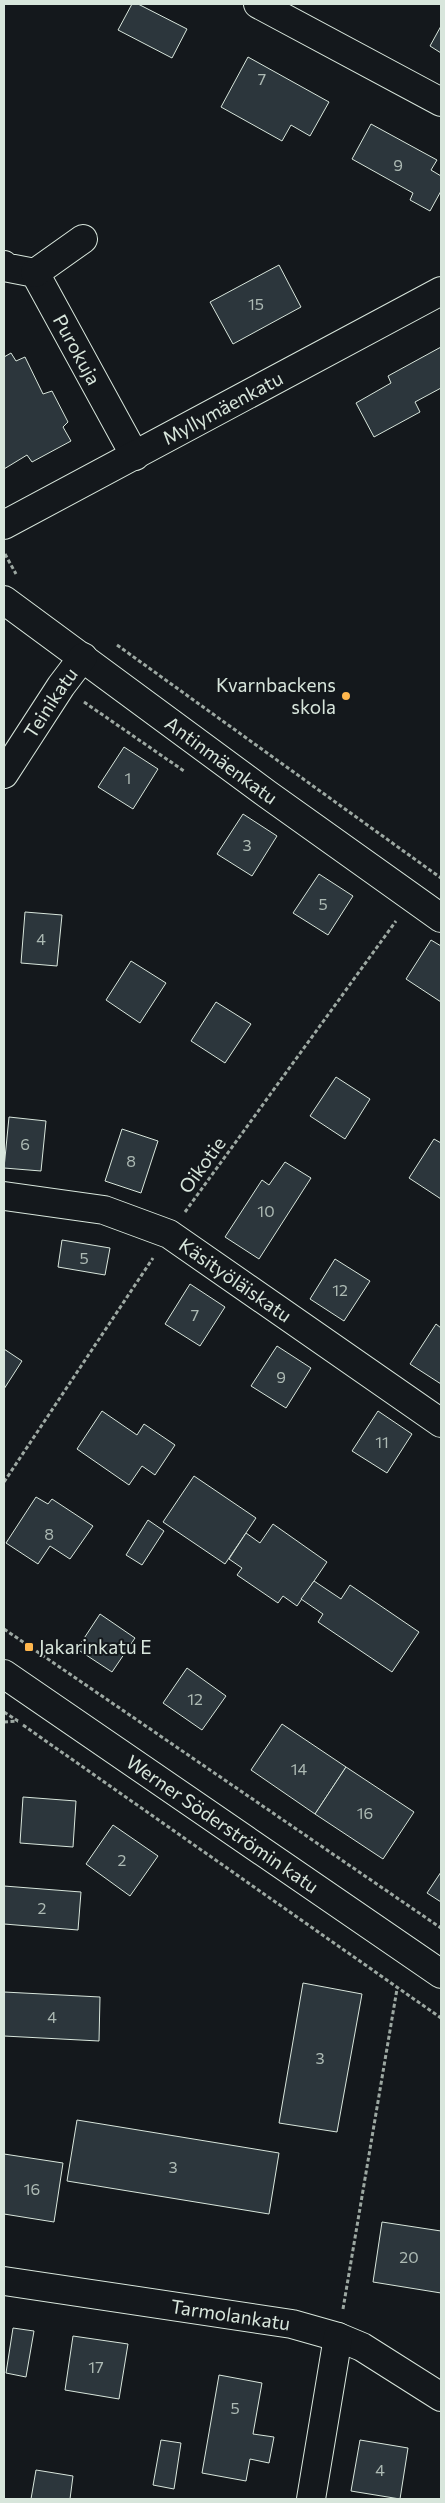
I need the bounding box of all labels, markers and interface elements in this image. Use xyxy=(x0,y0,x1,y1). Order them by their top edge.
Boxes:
house number: 7 xyxy=(258,69,266,88)
house number: 9 xyxy=(393,155,403,174)
house number: 15 xyxy=(248,294,264,313)
street label: Purokuja xyxy=(49,310,106,389)
street label: Myllymäenkatu xyxy=(158,366,286,449)
street label: Teinikatu xyxy=(18,663,82,742)
place label: Kvarnbackens skola xyxy=(216,673,336,718)
marker: Kvarnbackens skola xyxy=(340,690,352,702)
street label: Antinmäenkatu xyxy=(161,711,282,809)
house number: 1 xyxy=(125,768,131,787)
house number: 3 xyxy=(242,835,252,854)
house number: 5 xyxy=(318,894,328,913)
house number: 4 xyxy=(36,929,46,948)
street label: Oikotie xyxy=(173,1132,230,1197)
house number: 6 xyxy=(20,1134,30,1153)
house number: 8 xyxy=(126,1151,136,1170)
house number: 10 xyxy=(257,1201,275,1220)
street label: Käsityöläiskatu xyxy=(175,1233,296,1327)
house number: 5 xyxy=(79,1248,89,1267)
house number: 12 xyxy=(332,1280,348,1299)
house number: 7 xyxy=(191,1305,199,1324)
house number: 9 xyxy=(276,1367,286,1386)
house number: 11 xyxy=(375,1432,389,1451)
house number: 8 xyxy=(44,1524,54,1543)
place label: Jakarinkatu E xyxy=(39,1635,152,1658)
marker: Jakarinkatu E xyxy=(23,1641,35,1653)
house number: 12 xyxy=(187,1689,203,1708)
street label: Werner Söderströmin katu xyxy=(122,1749,323,1898)
house number: 14 xyxy=(291,1759,308,1778)
house number: 16 xyxy=(357,1803,373,1822)
house number: 2 xyxy=(118,1850,127,1869)
house number: 2 xyxy=(38,1898,47,1917)
house number: 4 xyxy=(47,2007,57,2026)
house number: 3 xyxy=(315,2048,325,2067)
house number: 3 xyxy=(168,2157,178,2176)
house number: 16 xyxy=(24,2179,40,2198)
house number: 20 xyxy=(399,2247,419,2266)
street label: Tarmolankatu xyxy=(169,2294,292,2335)
house number: 17 xyxy=(88,2357,104,2376)
house number: 5 xyxy=(230,2398,240,2417)
house number: 4 xyxy=(375,2460,385,2479)

